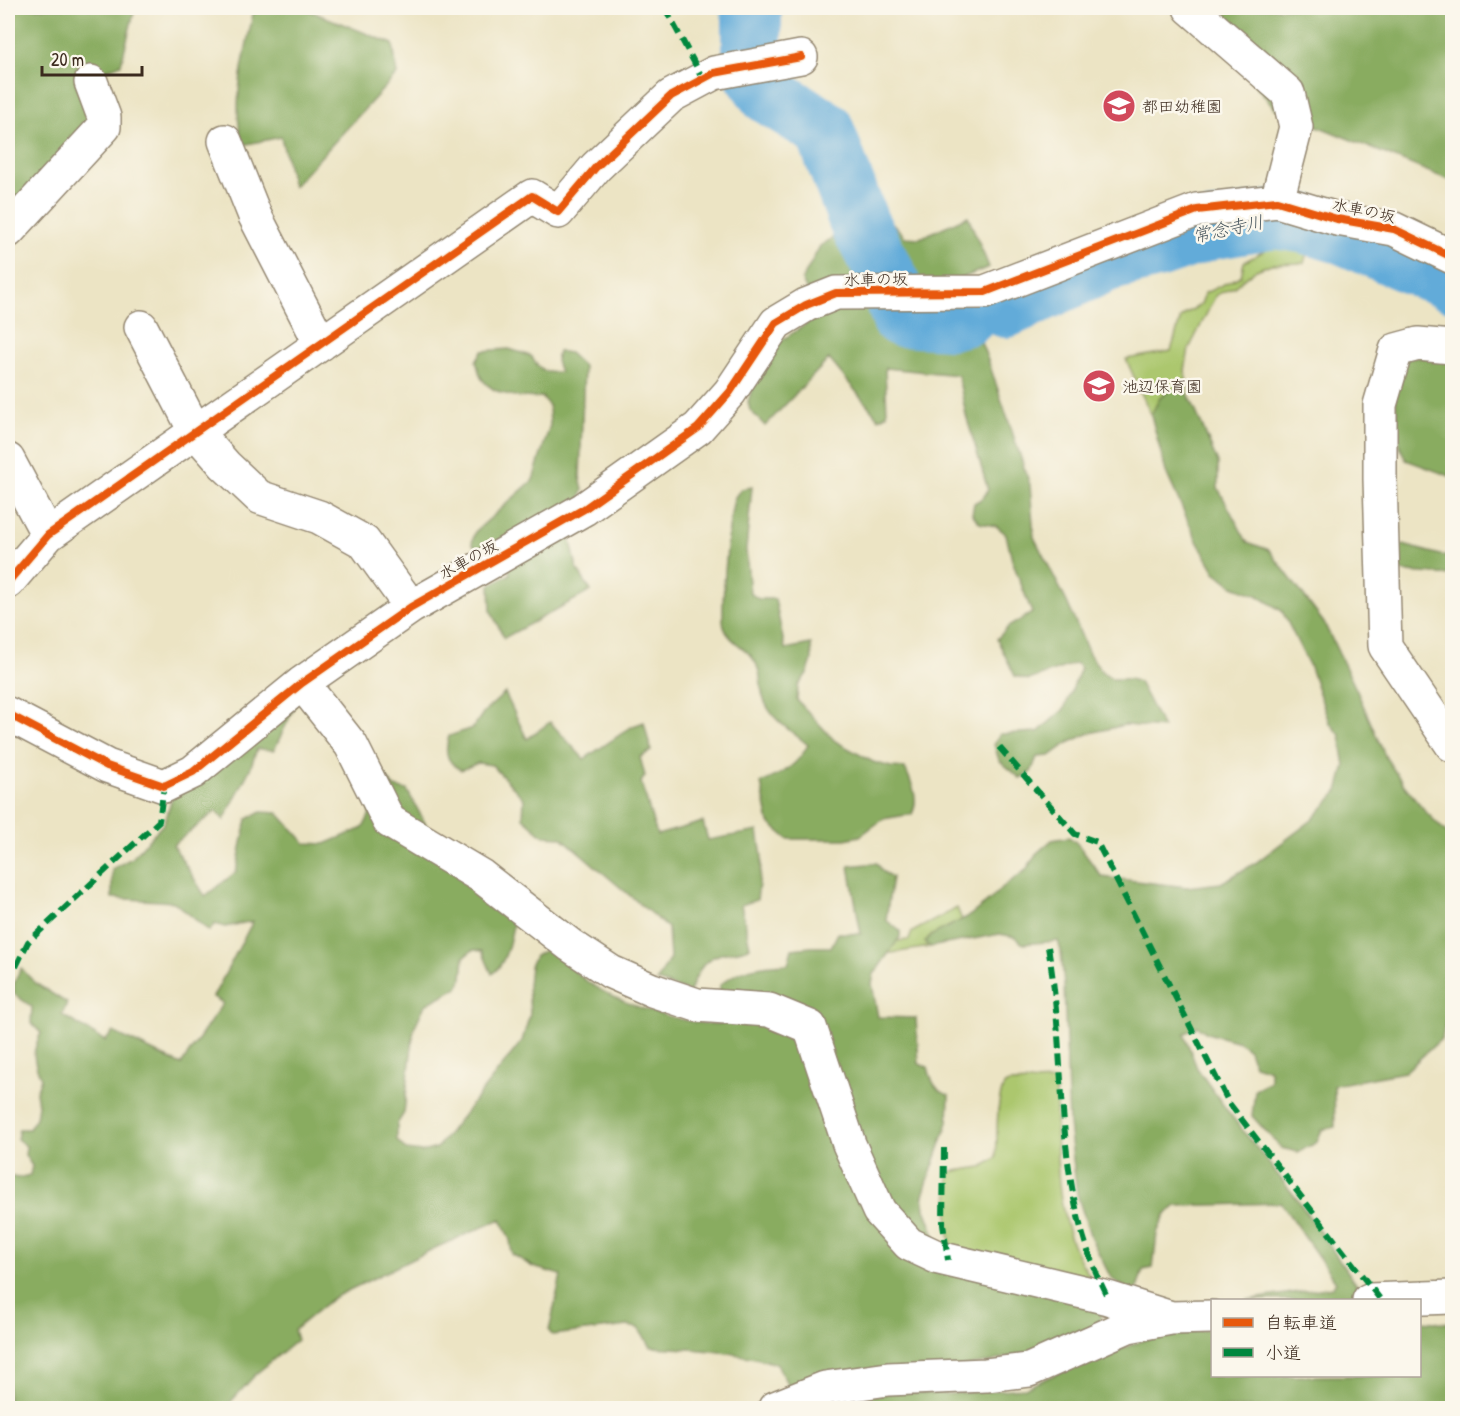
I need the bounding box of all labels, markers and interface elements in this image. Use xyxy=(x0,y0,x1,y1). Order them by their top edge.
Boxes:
scale bar xyxy=(42,39,142,77)
text: 20 m xyxy=(51,47,84,72)
school or university icon: 都田幼稚園 xyxy=(1101,88,1137,124)
place label: 都田幼稚園 xyxy=(1142,95,1222,117)
street label: 水車の坂 xyxy=(1330,193,1398,227)
water label: 常念寺川 xyxy=(1190,209,1266,248)
street label: 水車の坂 xyxy=(844,267,908,291)
school or university icon: 池辺保育園 xyxy=(1081,368,1117,404)
place label: 池辺保育園 xyxy=(1122,375,1202,397)
street label: 水車の坂 xyxy=(435,534,501,584)
legend xyxy=(1211,1299,1421,1377)
text: 自転車道 xyxy=(1265,1310,1337,1335)
text: 小道 xyxy=(1265,1340,1301,1365)

